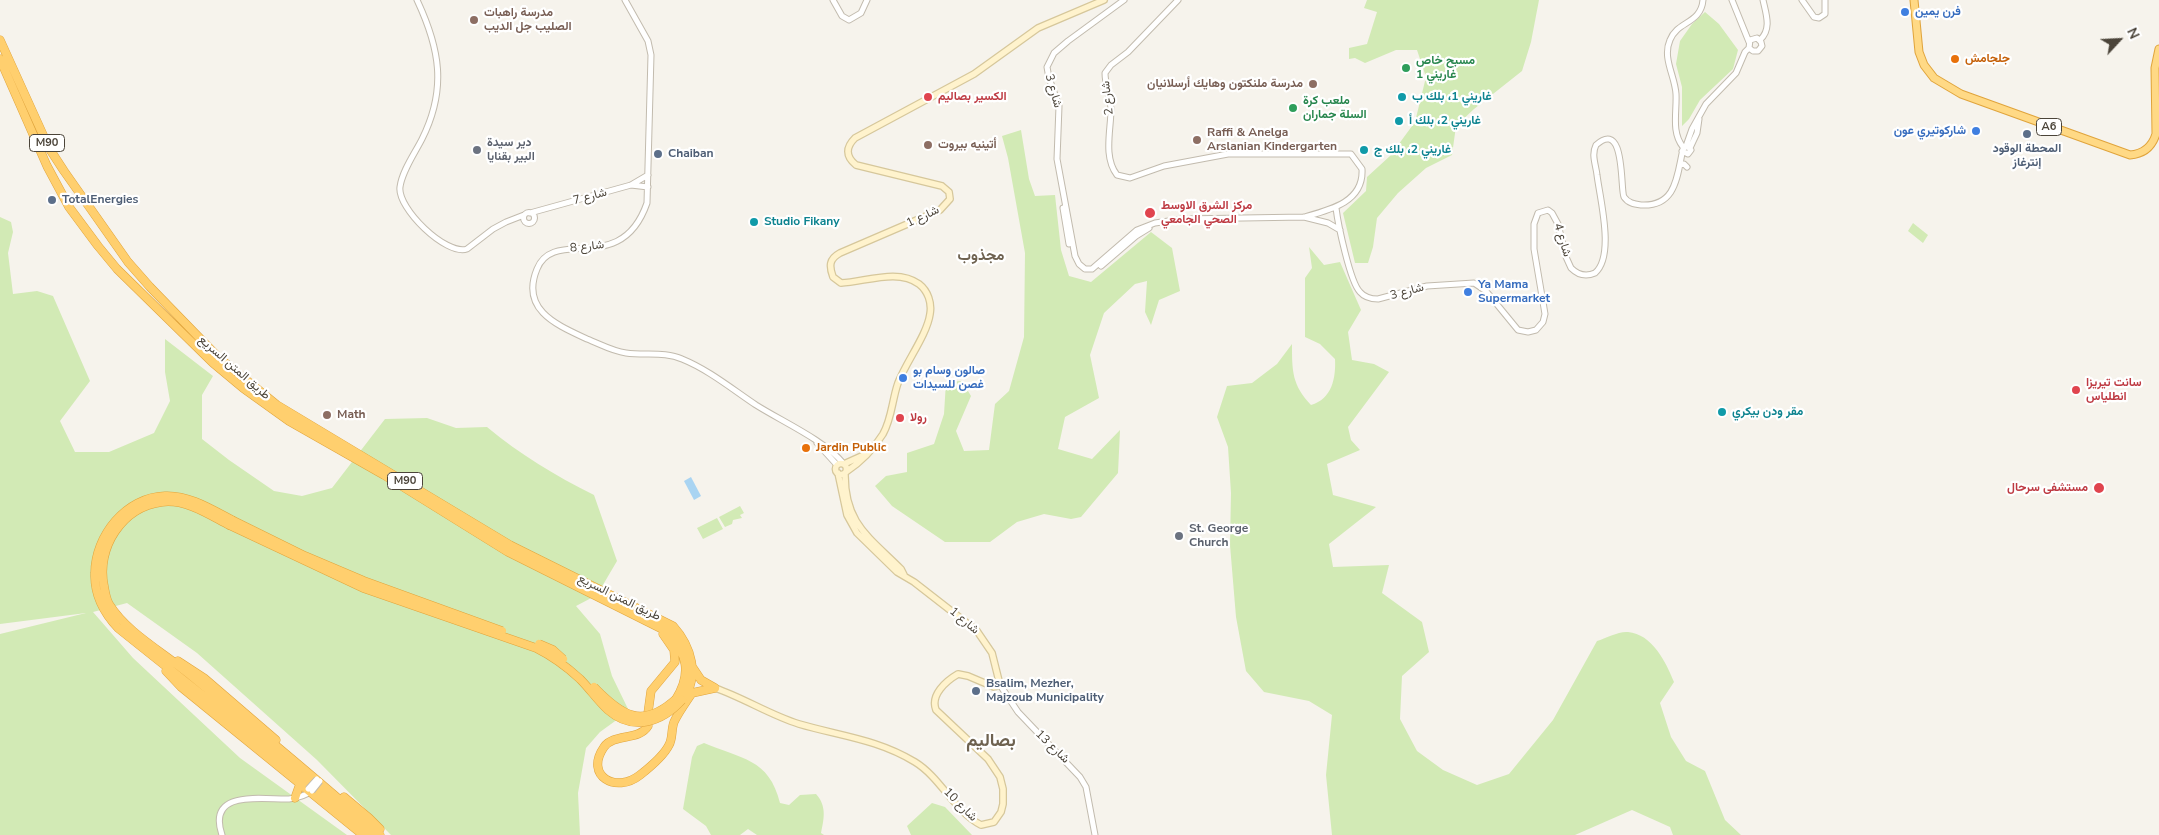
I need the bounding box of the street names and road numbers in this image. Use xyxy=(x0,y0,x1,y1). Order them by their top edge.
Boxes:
street label: شارع 3 xyxy=(1041,72,1065,110)
street label: شارع 2 xyxy=(1099,80,1117,116)
road number: A6 xyxy=(2036,118,2062,136)
road number: M90 xyxy=(30,134,64,152)
street label: شارع 7 xyxy=(572,186,608,208)
street label: شارع 1 xyxy=(904,203,942,231)
street label: شارع 4 xyxy=(1550,221,1574,259)
street label: شارع 8 xyxy=(569,238,605,256)
street label: شارع 3 xyxy=(1389,281,1425,303)
street label: طريق المتن السريع xyxy=(195,333,273,403)
road number: M90 xyxy=(388,472,422,490)
street label: طريق المتن السريع xyxy=(575,572,663,624)
street label: شارع 1 xyxy=(946,604,982,638)
street label: شارع 13 xyxy=(1032,727,1072,767)
street label: شارع 10 xyxy=(940,785,980,825)

